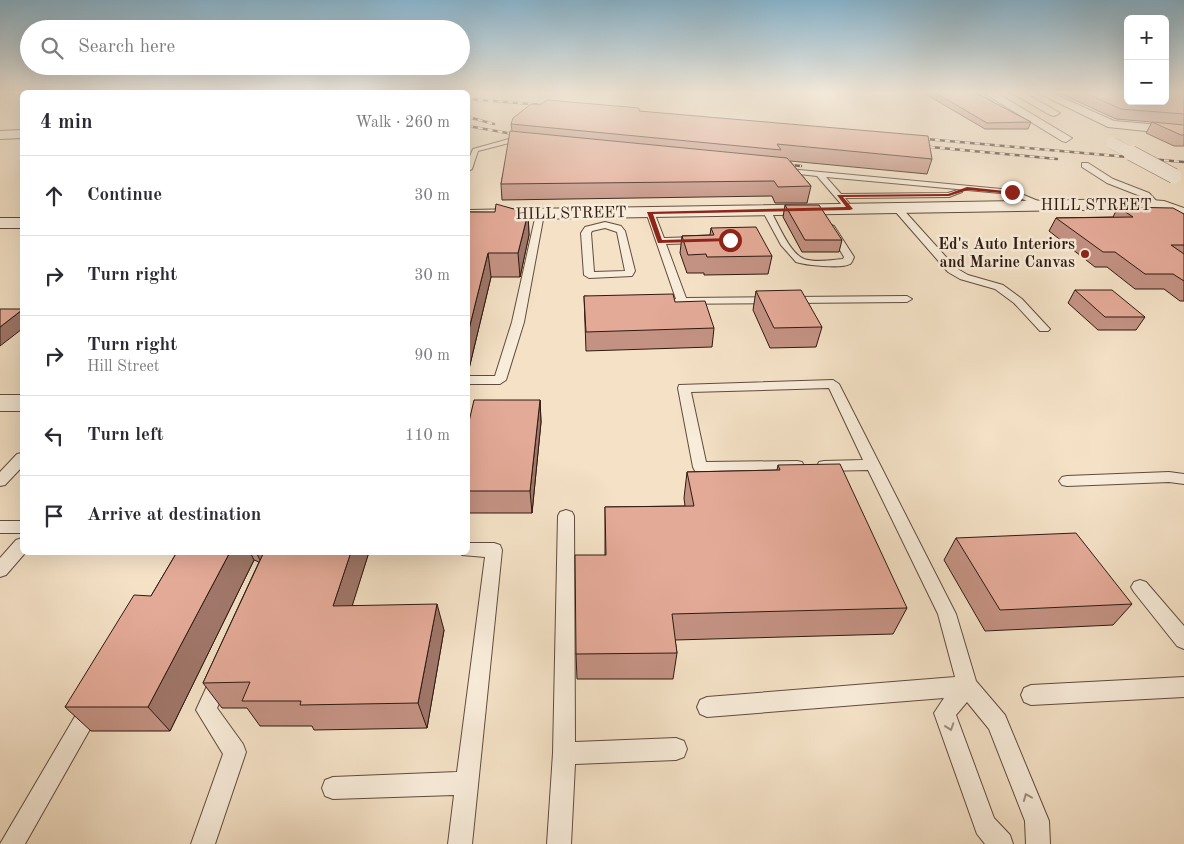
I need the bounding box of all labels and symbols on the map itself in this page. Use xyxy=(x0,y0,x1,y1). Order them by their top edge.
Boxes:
route end xyxy=(1001,181,1024,204)
street label: HILL STREET xyxy=(1040,198,1152,214)
street label: HILL STREET xyxy=(515,205,627,223)
route start xyxy=(719,229,742,252)
place label: Ed's Auto Interiors and Marine Canvas xyxy=(938,237,1075,271)
marker: Ed's Auto Interiors and Marine Canvas xyxy=(1079,248,1091,260)
one-way arrow xyxy=(944,722,954,731)
one-way arrow xyxy=(1023,793,1034,802)

